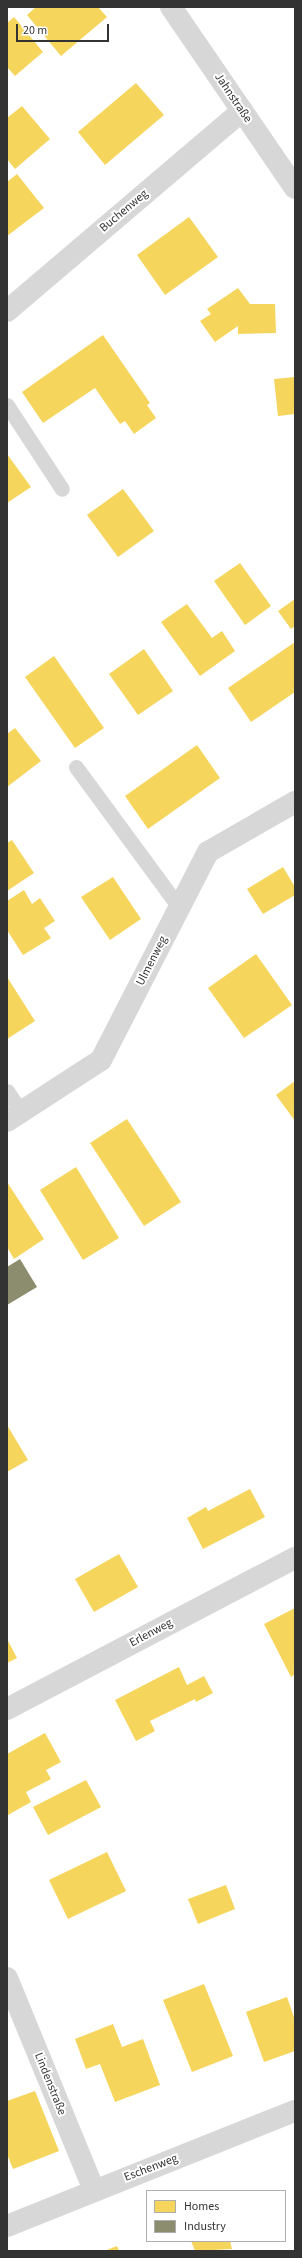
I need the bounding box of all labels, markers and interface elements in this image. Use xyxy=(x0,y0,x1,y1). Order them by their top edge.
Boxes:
scale bar xyxy=(18,16,111,42)
text: 20 m xyxy=(23,22,47,39)
street label: Jahnstraße xyxy=(211,71,255,125)
street label: Buchenweg xyxy=(97,187,151,235)
street label: Ulmenweg xyxy=(133,934,171,988)
street label: Erlenweg xyxy=(127,1616,175,1650)
street label: Lindenstraße xyxy=(31,2051,69,2117)
street label: Eschenweg xyxy=(122,2151,180,2185)
legend xyxy=(146,2190,286,2242)
text: Homes xyxy=(184,2198,219,2215)
text: Industry xyxy=(184,2218,226,2235)

